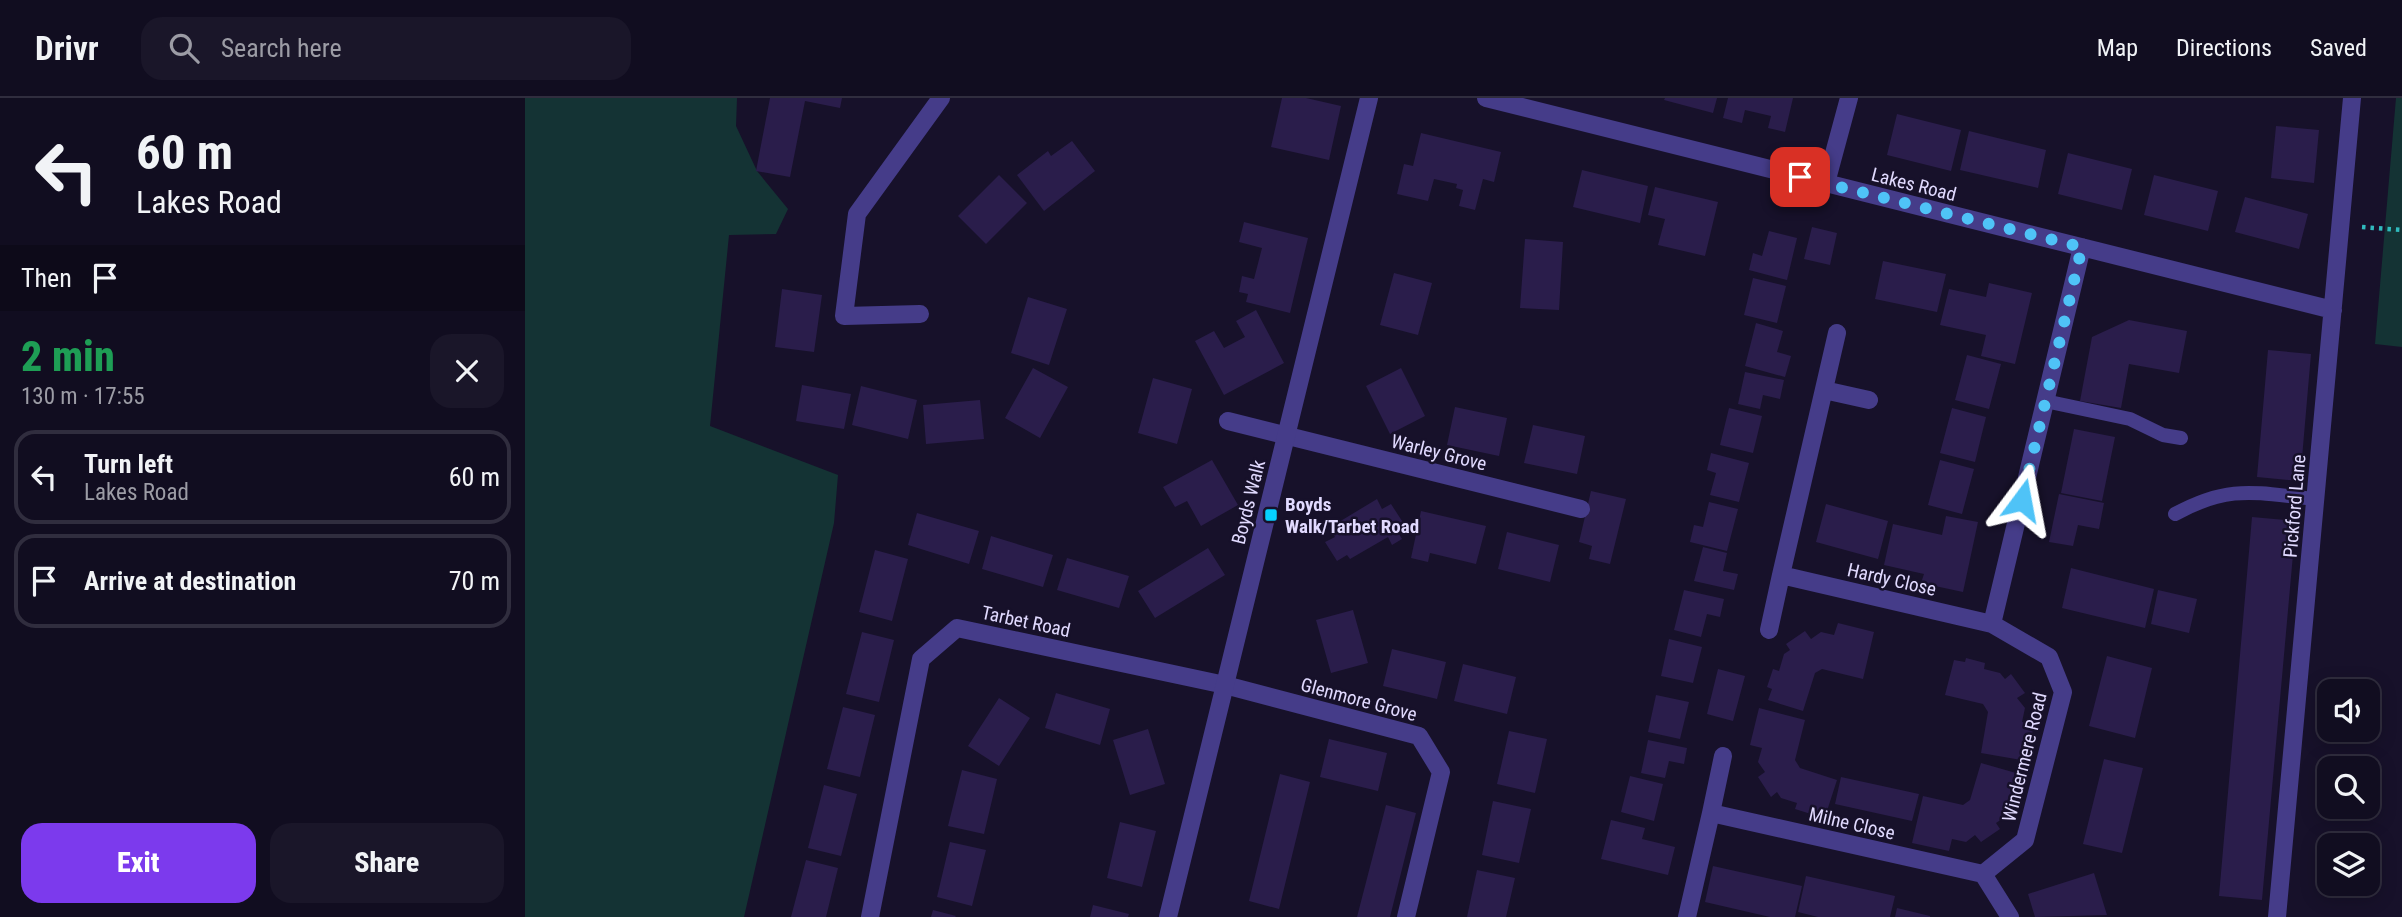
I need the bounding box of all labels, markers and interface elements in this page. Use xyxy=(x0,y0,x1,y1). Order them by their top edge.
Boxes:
search box xyxy=(141,17,631,80)
text: Drivr xyxy=(35,29,99,68)
icon: search xyxy=(165,29,203,67)
text: Search here xyxy=(221,33,342,63)
text: Map xyxy=(2097,34,2138,62)
text: Directions xyxy=(2176,34,2272,62)
text: Saved xyxy=(2310,34,2367,62)
text: 60 m xyxy=(136,124,233,181)
icon: left xyxy=(21,126,112,217)
pin xyxy=(1770,147,1830,207)
icon: arrive xyxy=(1781,158,1819,196)
street label: Lakes Road xyxy=(1869,163,1959,206)
text: Lakes Road xyxy=(136,183,282,221)
icon: arrive xyxy=(86,259,124,297)
text: Then xyxy=(21,263,72,293)
text: 2 min xyxy=(21,332,115,381)
button: close xyxy=(430,334,504,408)
text: 130 m · 17:55 xyxy=(21,383,145,410)
street label: Warley Grove xyxy=(1389,430,1489,475)
text: Turn left xyxy=(84,449,173,479)
street label: Pickford Lane xyxy=(2279,453,2310,559)
street label: Boyds Walk xyxy=(1227,457,1270,547)
icon: left xyxy=(25,458,63,496)
text: 60 m xyxy=(449,462,500,492)
position arrow xyxy=(1985,463,2059,537)
text: Lakes Road xyxy=(84,479,189,506)
place label: Boyds Walk/Tarbet Road xyxy=(1285,493,1419,538)
marker: Boyds Walk/Tarbet Road xyxy=(1263,507,1279,523)
street label: Hardy Close xyxy=(1845,558,1939,601)
icon: arrive xyxy=(25,562,63,600)
text: Arrive at destination xyxy=(84,566,296,596)
text: 70 m xyxy=(449,566,500,596)
street label: Tarbet Road xyxy=(979,601,1072,642)
street label: Glenmore Grove xyxy=(1298,673,1420,726)
map controls xyxy=(2317,679,2380,896)
button: sound xyxy=(2317,679,2380,742)
street label: Windermere Road xyxy=(1997,690,2052,824)
button: search xyxy=(2317,756,2380,819)
street label: Milne Close xyxy=(1807,802,1897,845)
button: Exit xyxy=(21,823,256,903)
button: Share xyxy=(270,823,504,903)
button: layers xyxy=(2317,833,2380,896)

